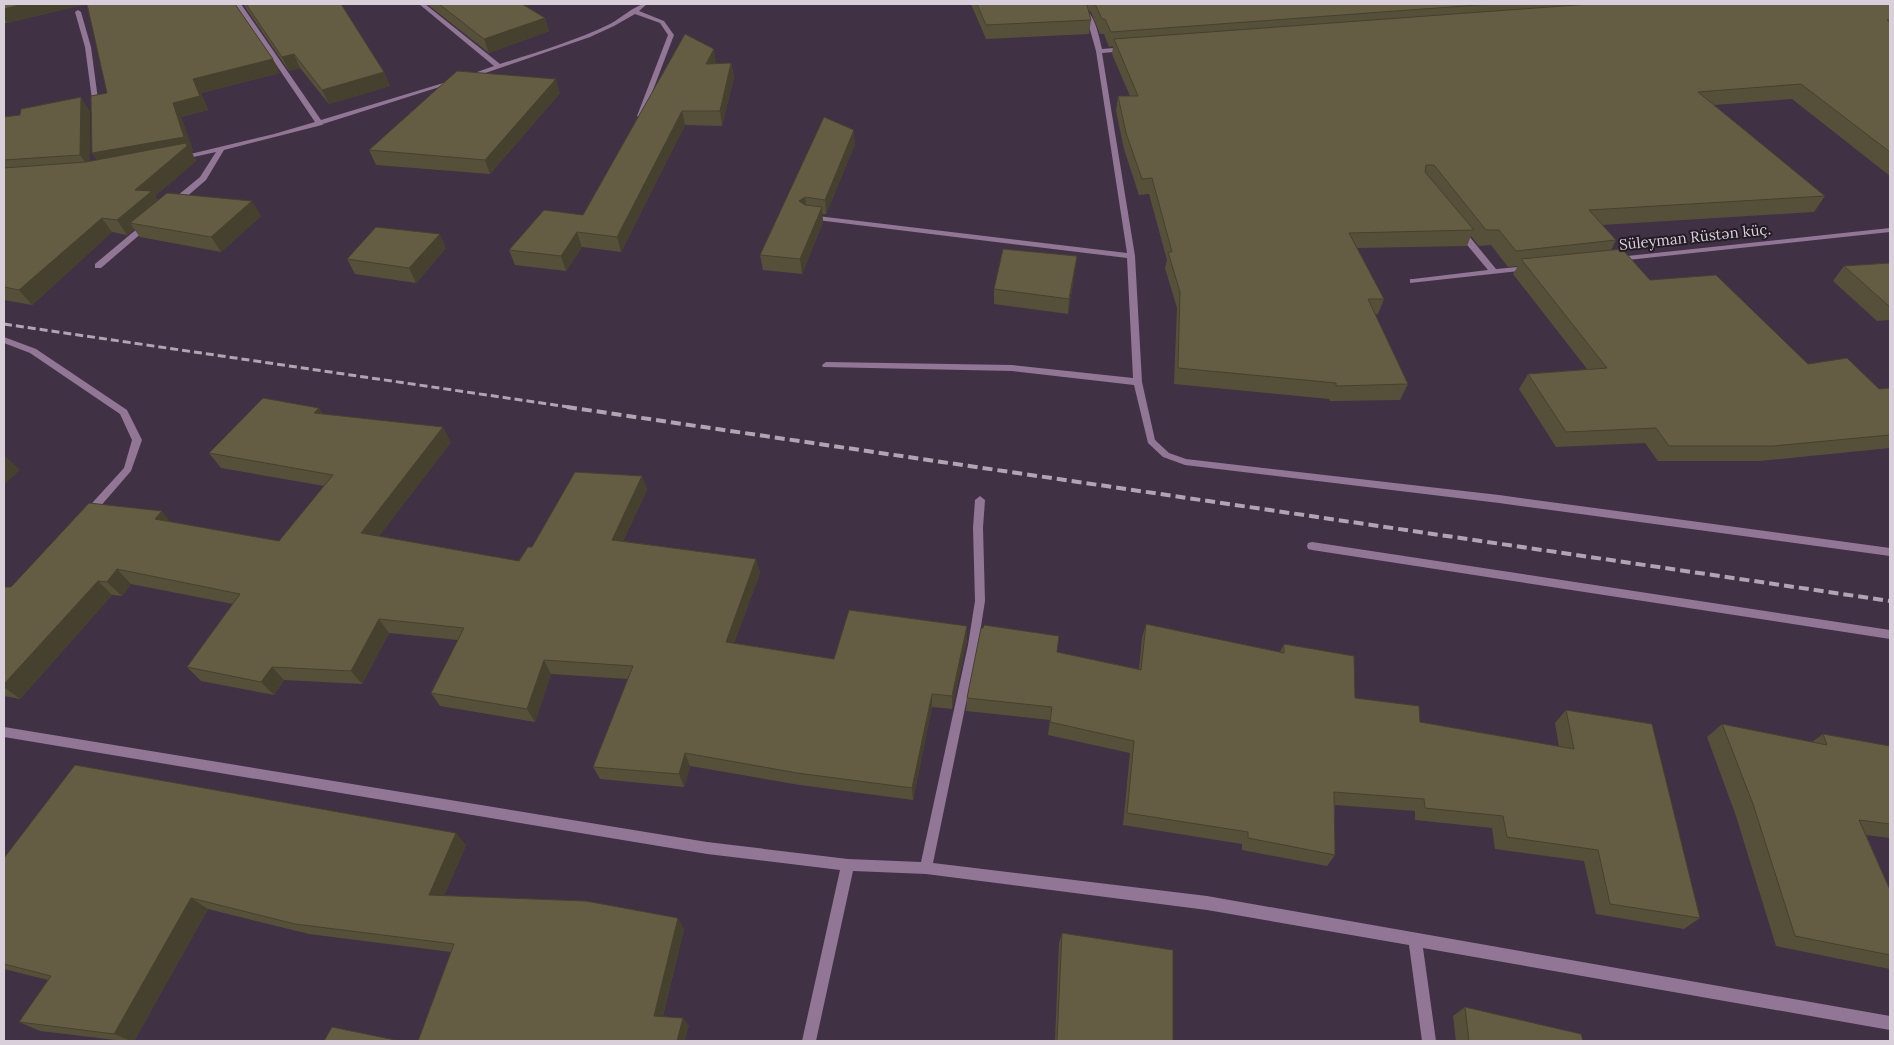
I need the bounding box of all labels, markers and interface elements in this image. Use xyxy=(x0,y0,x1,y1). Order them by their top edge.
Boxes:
street label: Süleyman Rüstən küç. xyxy=(1618,219,1772,254)

